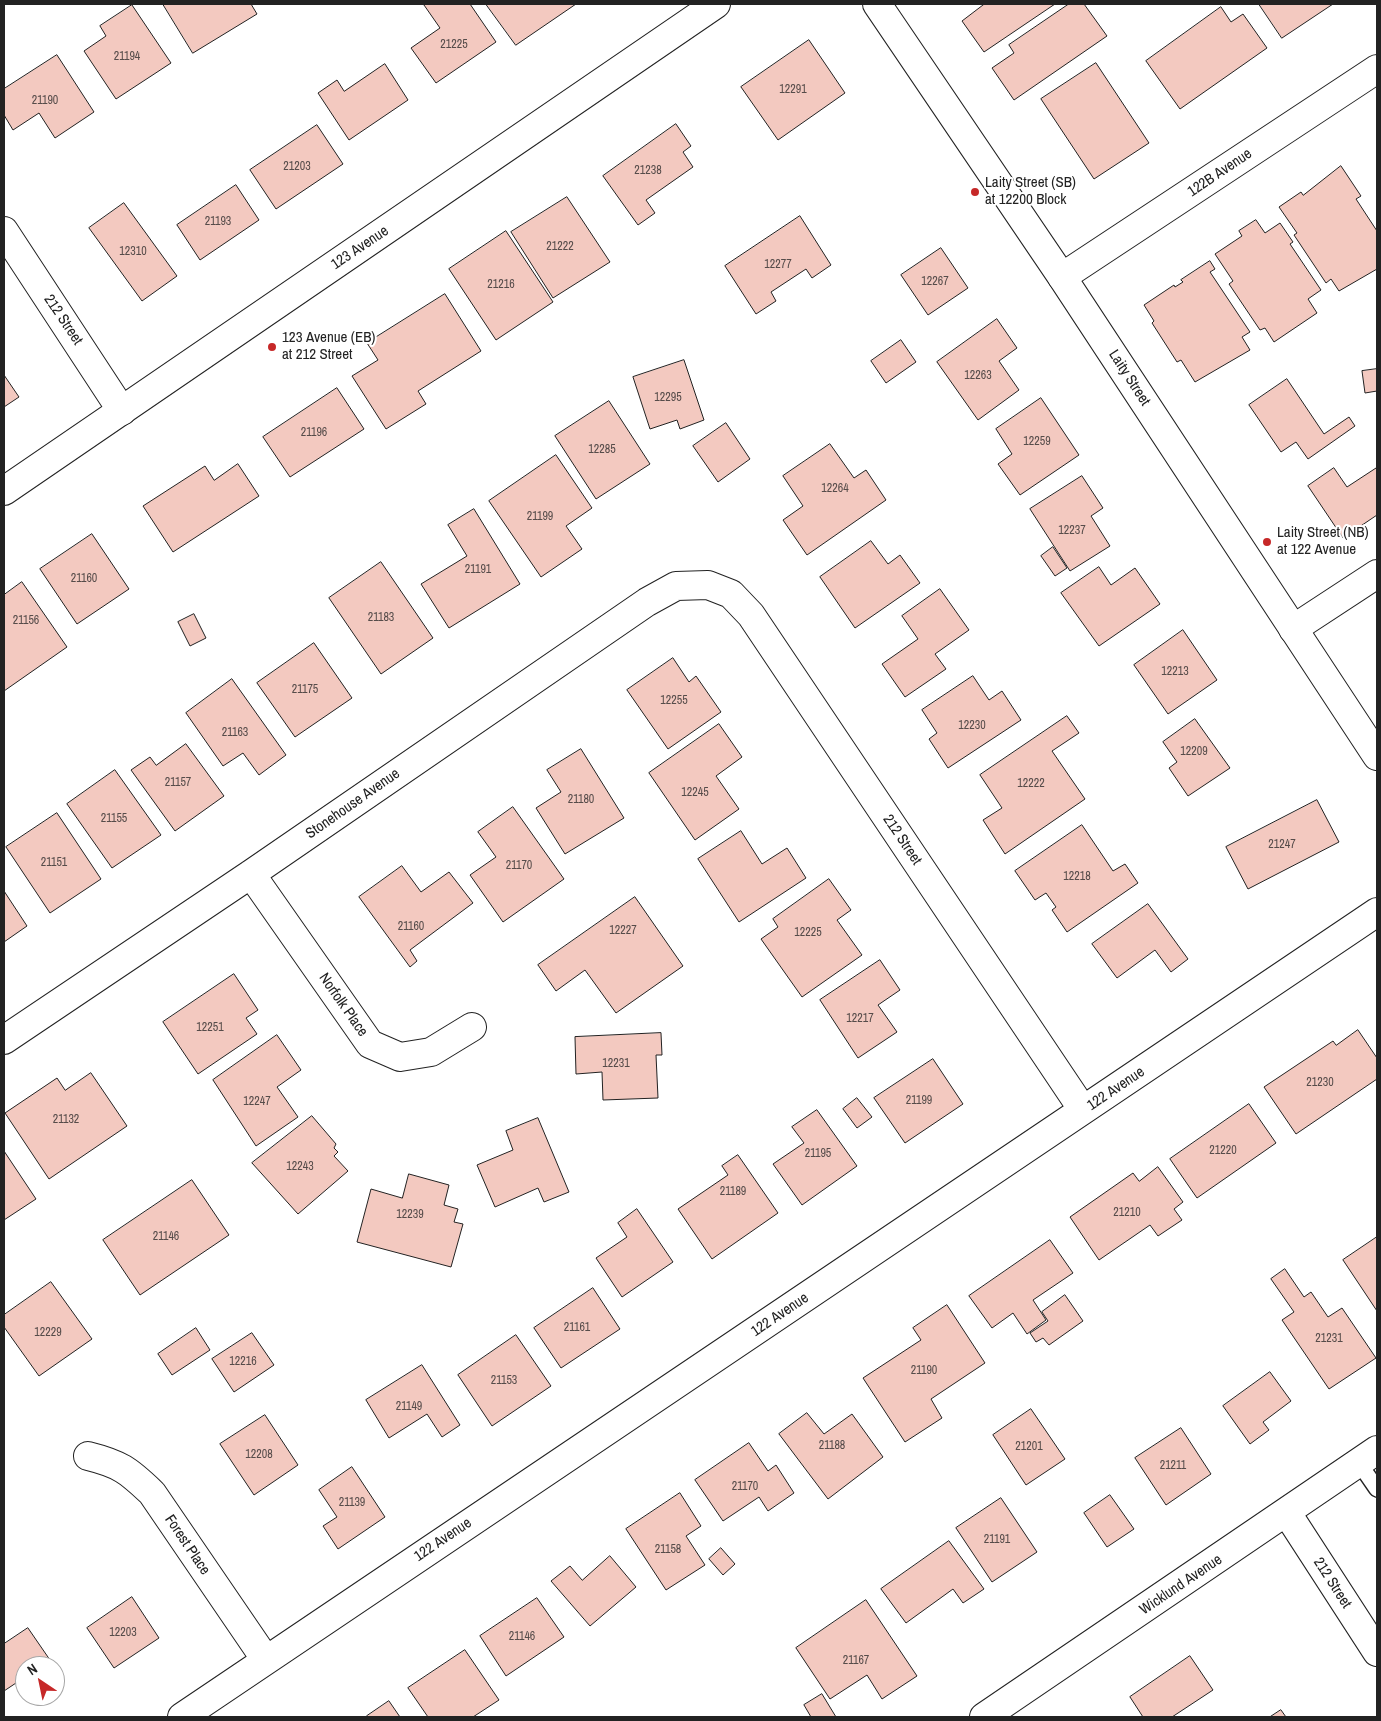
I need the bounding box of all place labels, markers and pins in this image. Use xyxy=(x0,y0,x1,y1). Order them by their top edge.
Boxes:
place label: Laity Street (SB) at 12200 Block xyxy=(985,174,1076,209)
marker: Laity Street (SB) at 12200 Block xyxy=(969,186,981,198)
place label: 123 Avenue (EB) at 212 Street xyxy=(282,329,375,364)
marker: 123 Avenue (EB) at 212 Street xyxy=(266,341,278,353)
place label: Laity Street (NB) at 122 Avenue xyxy=(1277,524,1369,559)
marker: Laity Street (NB) at 122 Avenue xyxy=(1261,536,1273,548)

